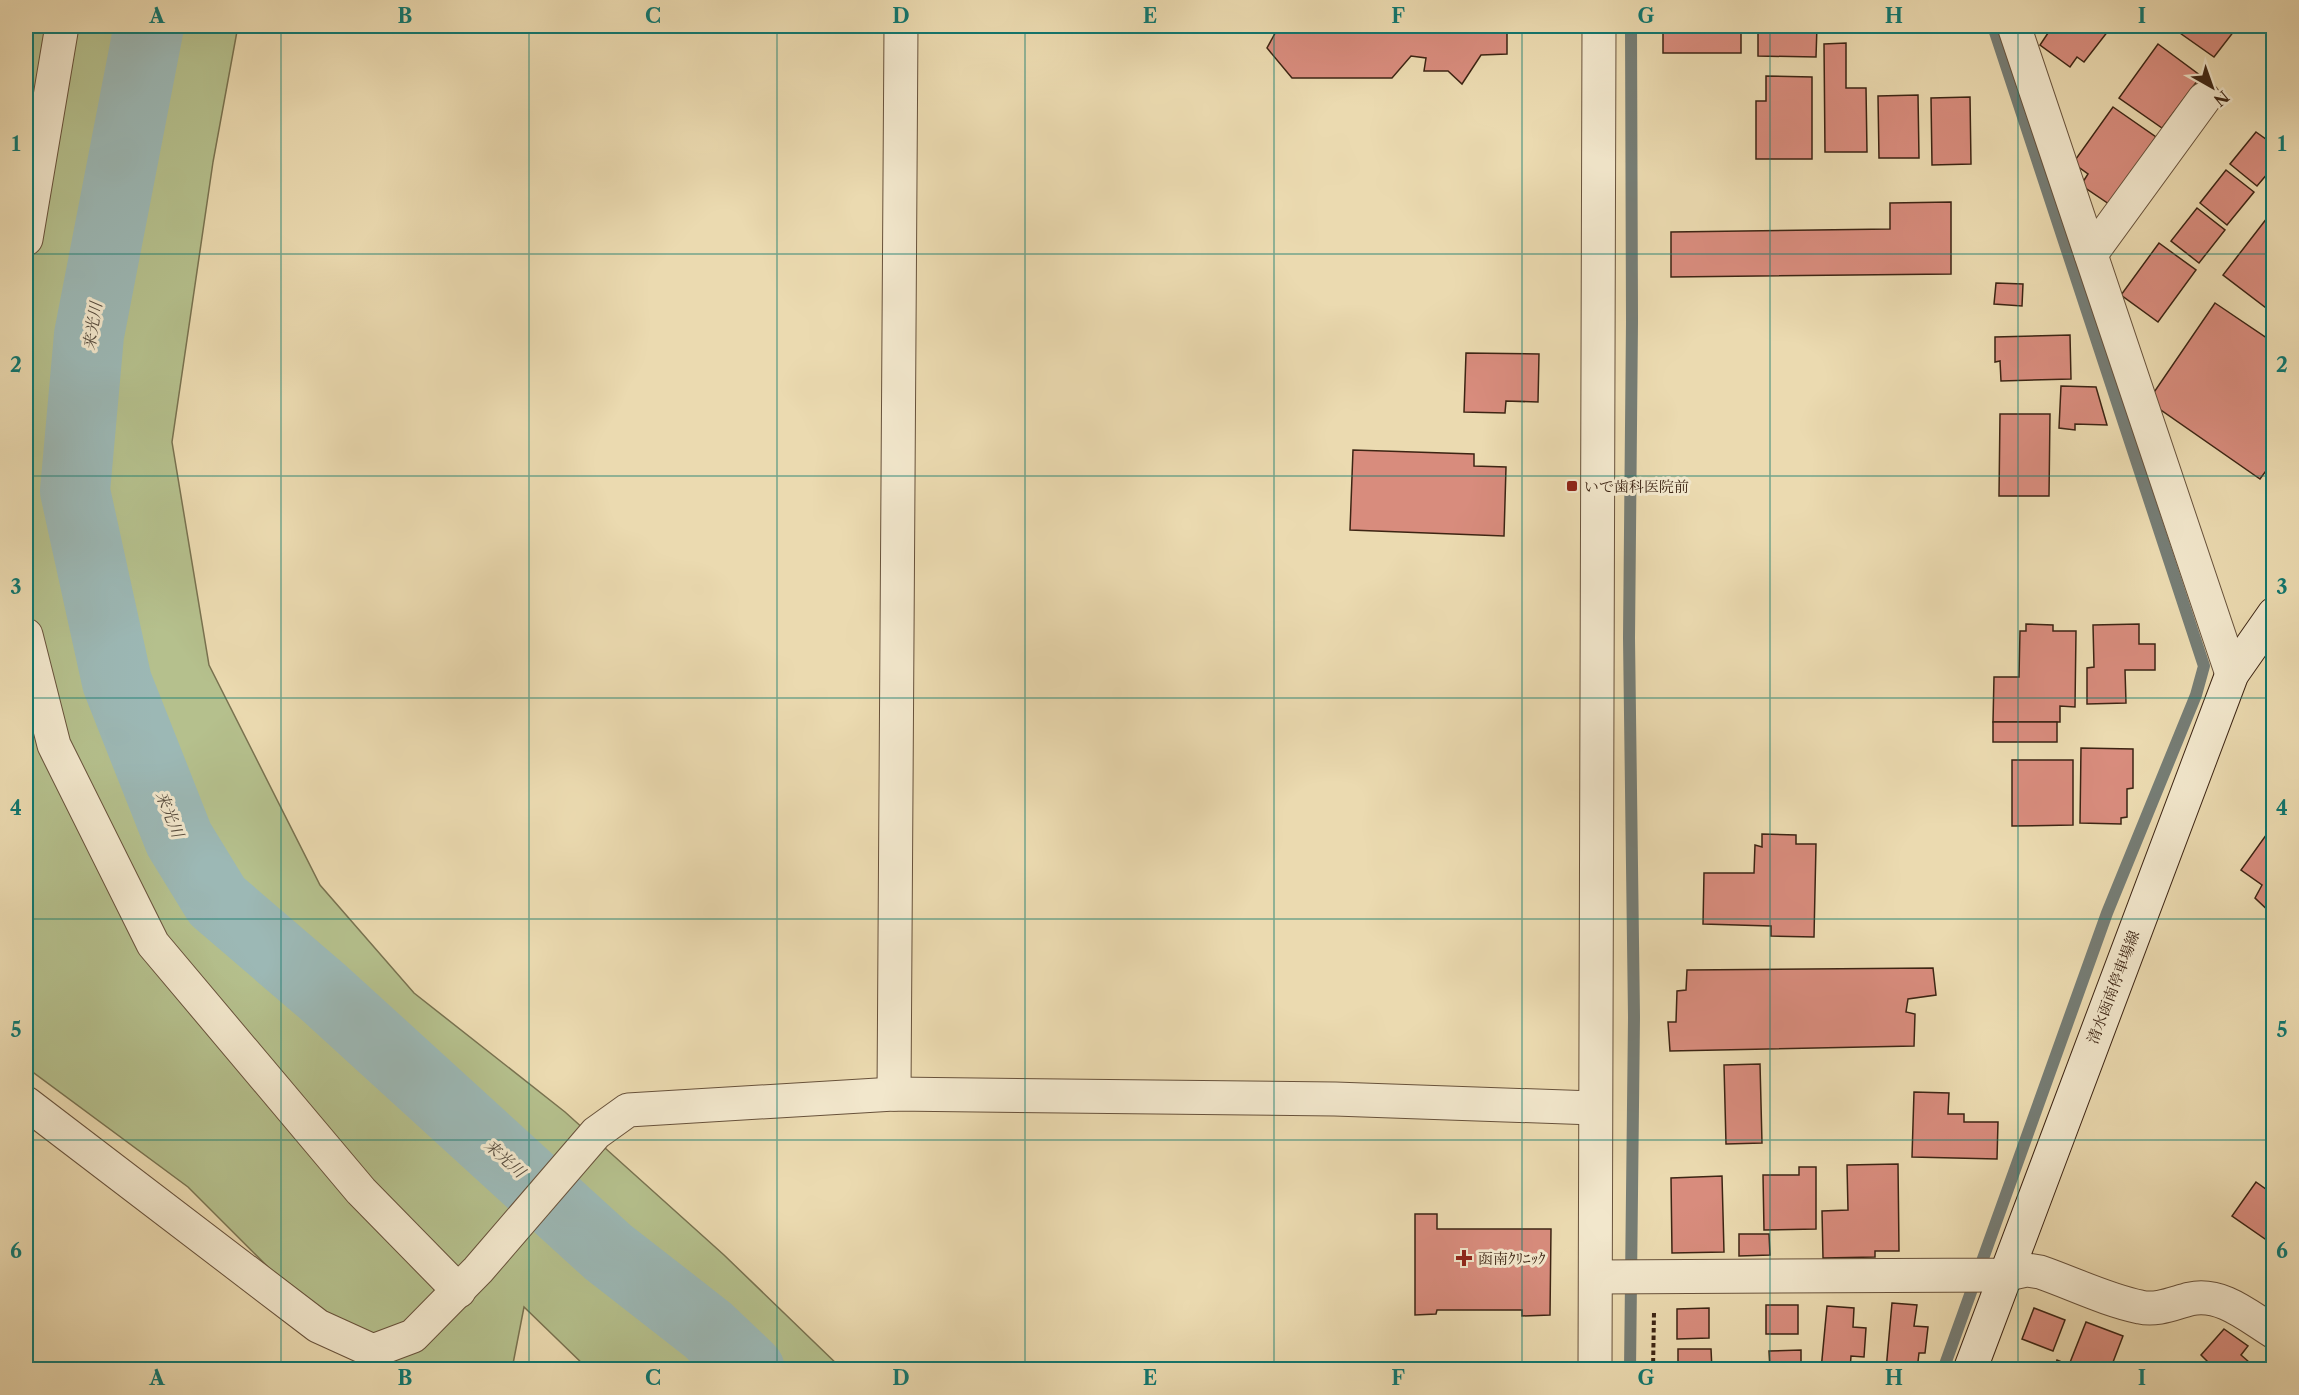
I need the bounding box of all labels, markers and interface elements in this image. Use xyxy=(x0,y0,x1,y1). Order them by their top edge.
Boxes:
text: A xyxy=(148,4,165,28)
text: B xyxy=(398,4,413,28)
text: C xyxy=(645,4,661,28)
text: D xyxy=(892,4,910,28)
text: E xyxy=(1143,4,1157,28)
text: F xyxy=(1391,4,1405,28)
text: G xyxy=(1638,4,1655,28)
text: H xyxy=(1885,4,1903,28)
text: I xyxy=(2138,4,2146,28)
north arrow xyxy=(2182,57,2242,117)
text: N xyxy=(2210,86,2233,111)
text: 1 xyxy=(12,132,21,156)
text: 1 xyxy=(2278,132,2287,156)
water label: 来光川 xyxy=(78,299,106,351)
text: 2 xyxy=(10,353,22,377)
text: 2 xyxy=(2276,353,2288,377)
place label: いで歯科医院前 xyxy=(1584,477,1689,496)
marker: いで歯科医院前 xyxy=(1565,479,1579,493)
text: 3 xyxy=(10,575,22,599)
text: 3 xyxy=(2276,575,2288,599)
water label: 来光川 xyxy=(152,788,189,842)
text: 4 xyxy=(10,796,22,820)
text: 4 xyxy=(2276,796,2288,820)
street label: 清水函南停車場線 xyxy=(2083,928,2143,1046)
text: 5 xyxy=(10,1018,22,1042)
text: 5 xyxy=(2276,1018,2288,1042)
water label: 来光川 xyxy=(480,1135,531,1183)
text: 6 xyxy=(10,1239,22,1263)
text: 6 xyxy=(2276,1239,2288,1263)
marker: 函南ｸﾘﾆｯｸ xyxy=(1455,1249,1473,1267)
place label: 函南ｸﾘﾆｯｸ xyxy=(1478,1249,1546,1268)
text: A xyxy=(148,1366,165,1390)
text: B xyxy=(398,1366,413,1390)
text: C xyxy=(645,1366,661,1390)
text: D xyxy=(892,1366,910,1390)
text: E xyxy=(1143,1366,1157,1390)
text: F xyxy=(1391,1366,1405,1390)
text: G xyxy=(1638,1366,1655,1390)
text: H xyxy=(1885,1366,1903,1390)
text: I xyxy=(2138,1366,2146,1390)

